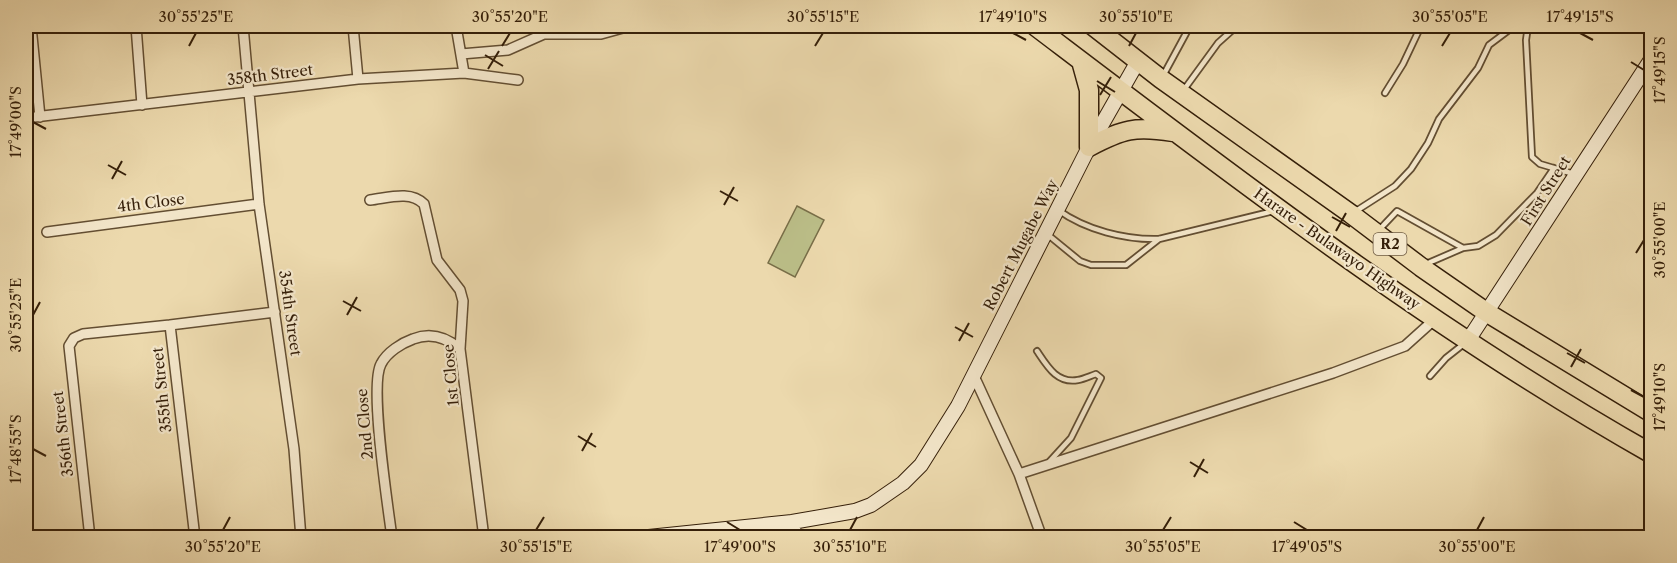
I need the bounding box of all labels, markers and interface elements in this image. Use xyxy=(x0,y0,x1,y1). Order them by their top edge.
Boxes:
text: 30°55'25"E xyxy=(159,7,233,26)
text: 30°55'20"E xyxy=(472,7,548,26)
text: 30°55'15"E xyxy=(787,7,859,26)
text: 17°49'10"S xyxy=(979,7,1047,26)
text: 30°55'10"E xyxy=(1099,7,1173,26)
text: 30°55'05"E xyxy=(1412,7,1488,26)
text: 17°49'15"S xyxy=(1546,7,1614,26)
text: 17°49'15"S xyxy=(1650,36,1669,104)
street label: 358th Street xyxy=(226,60,315,89)
text: 17°49'00"S xyxy=(6,86,25,158)
street label: First Street xyxy=(1517,152,1575,229)
street label: Robert Mugabe Way xyxy=(979,175,1062,314)
street label: Harare - Bulawayo Highway xyxy=(1250,184,1425,314)
street label: 4th Close xyxy=(116,189,186,216)
text: 30°55'00"E xyxy=(1650,201,1669,279)
road number: R2 xyxy=(1374,233,1406,255)
street label: 354th Street xyxy=(275,269,306,358)
text: 30°55'25"E xyxy=(6,278,25,352)
street label: 1st Close xyxy=(438,343,463,407)
street label: 355th Street xyxy=(148,346,175,434)
text: 17°49'10"S xyxy=(1650,363,1669,431)
street label: 2nd Close xyxy=(352,388,377,460)
street label: 356th Street xyxy=(48,389,77,478)
text: 17°48'55"S xyxy=(6,414,25,484)
text: 30°55'20"E xyxy=(185,537,261,556)
text: 30°55'15"E xyxy=(500,537,572,556)
text: 17°49'00"S xyxy=(704,537,776,556)
text: 30°55'10"E xyxy=(813,537,887,556)
text: 30°55'05"E xyxy=(1125,537,1201,556)
text: 17°49'05"S xyxy=(1272,537,1342,556)
text: 30°55'00"E xyxy=(1438,537,1516,556)

